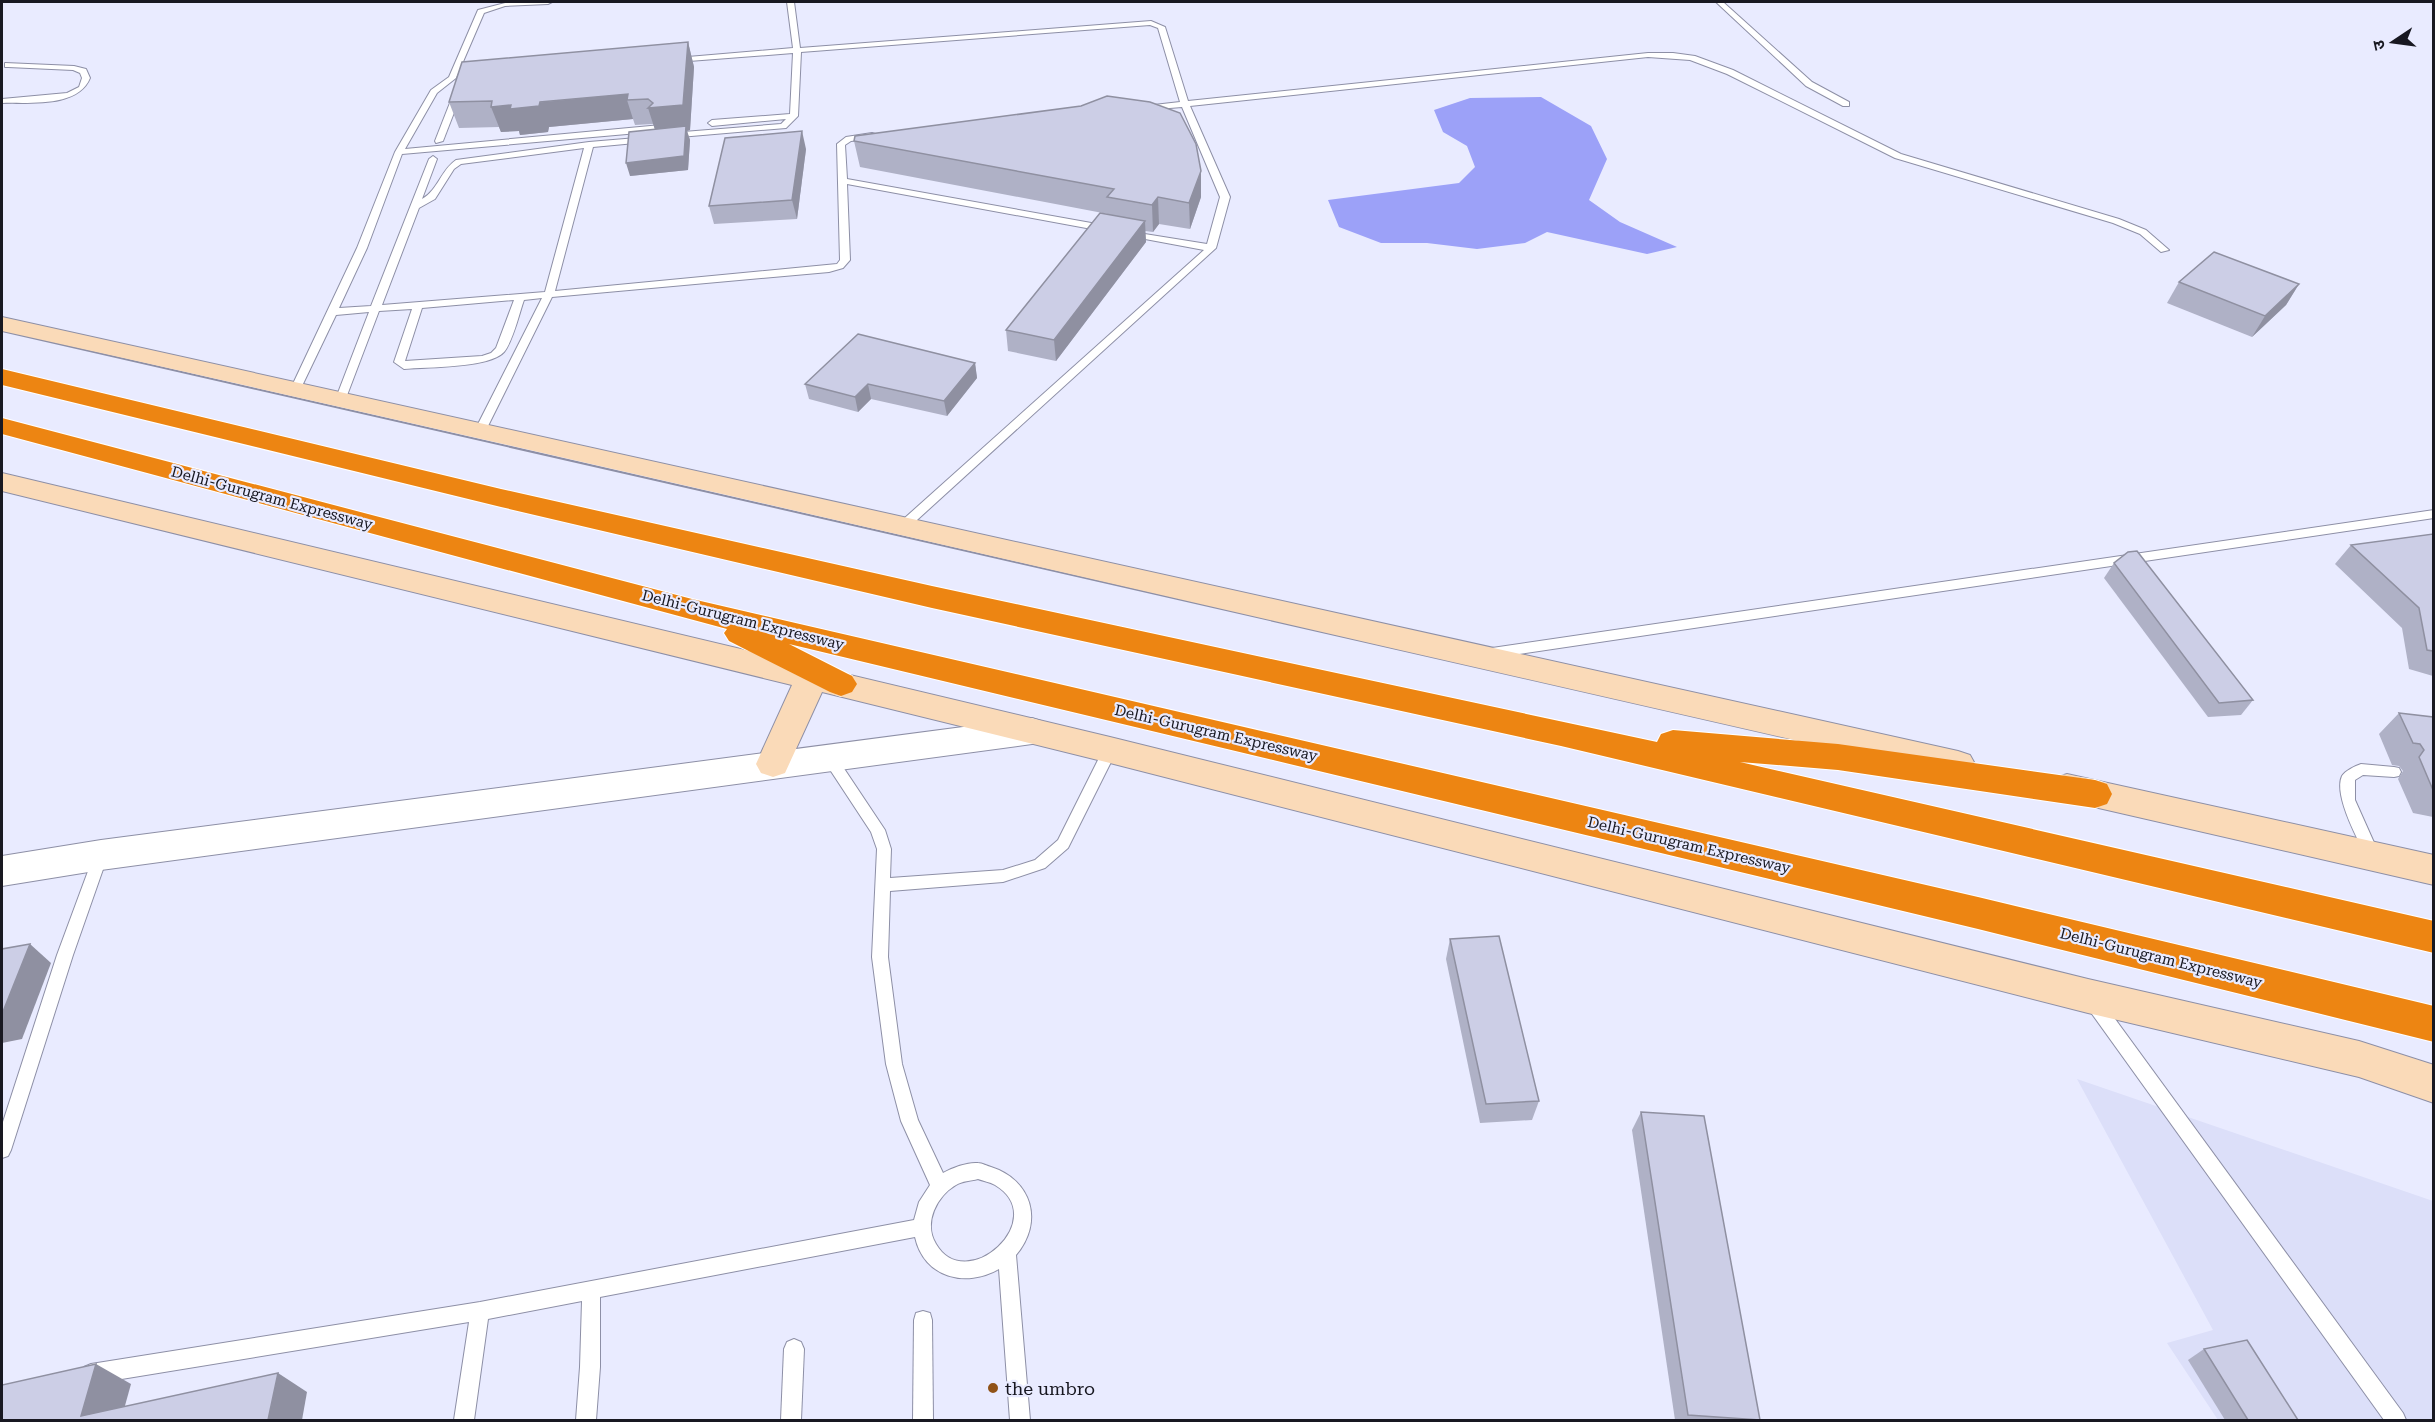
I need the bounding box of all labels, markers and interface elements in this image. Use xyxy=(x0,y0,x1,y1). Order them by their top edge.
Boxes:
north arrow xyxy=(2363,12,2423,72)
text: उ xyxy=(2368,38,2389,52)
street label: Delhi-Gurugram Expressway xyxy=(169,462,375,534)
street label: Delhi-Gurugram Expressway xyxy=(640,586,846,654)
street label: Delhi-Gurugram Expressway xyxy=(1113,701,1319,765)
street label: Delhi-Gurugram Expressway xyxy=(1586,813,1792,877)
street label: Delhi-Gurugram Expressway xyxy=(2058,924,2264,992)
place label: the umbro xyxy=(1005,1378,1095,1399)
marker: the umbro xyxy=(986,1381,1000,1395)

